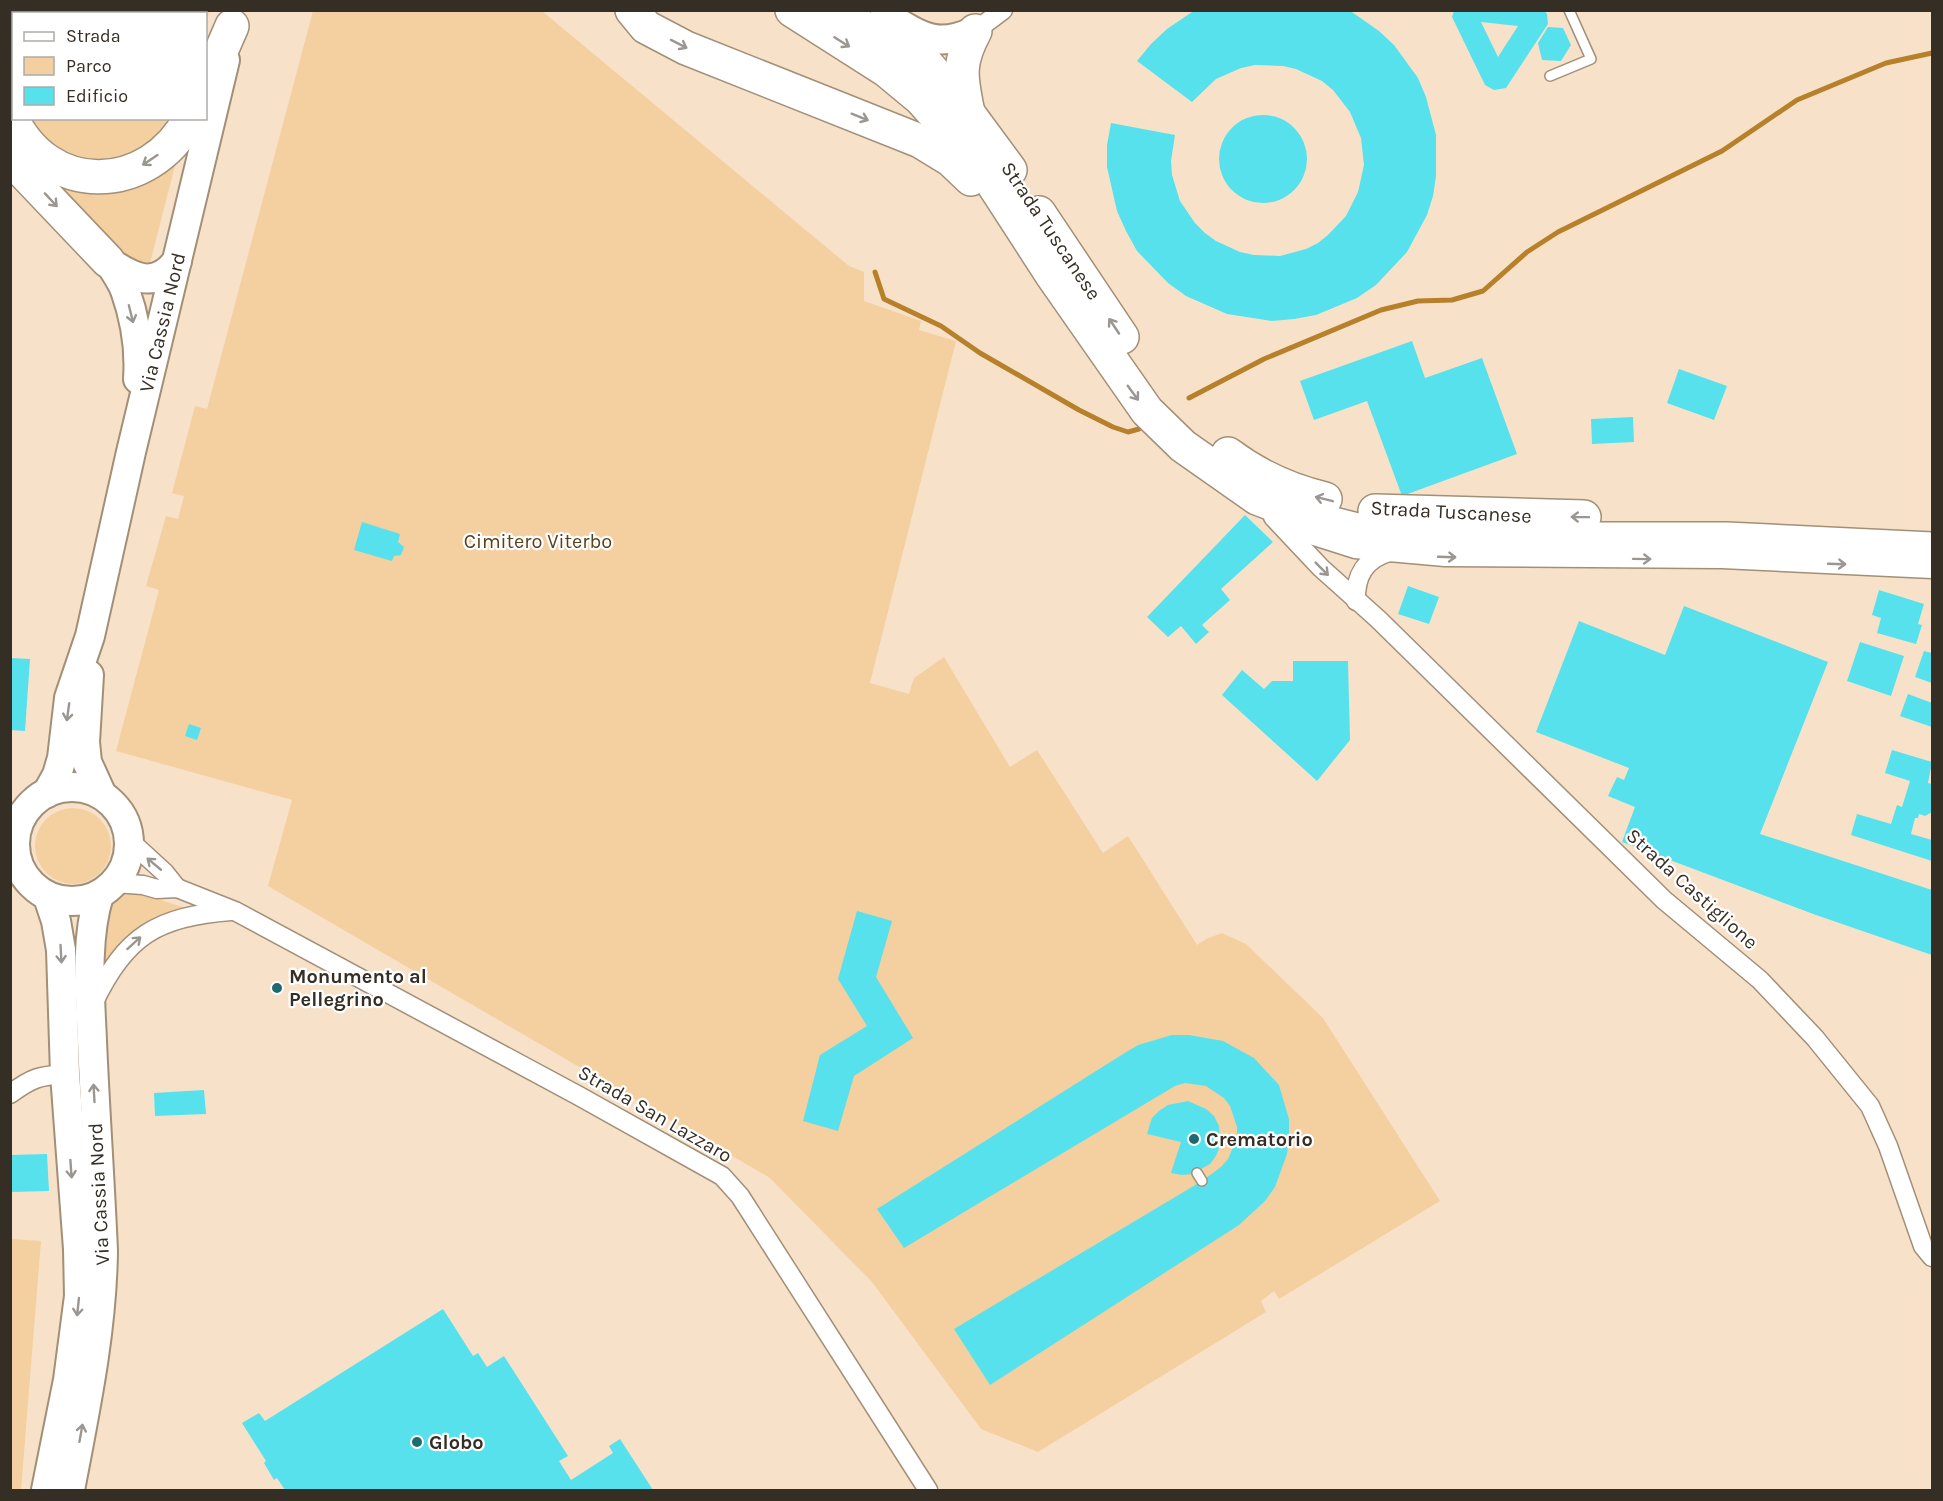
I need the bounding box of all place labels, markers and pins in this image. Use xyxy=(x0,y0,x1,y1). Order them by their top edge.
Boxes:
place label: Monumento al Pellegrino xyxy=(289,965,427,1011)
marker: Monumento al Pellegrino xyxy=(270,981,284,995)
place label: Crematorio xyxy=(1206,1128,1313,1151)
marker: Crematorio xyxy=(1187,1132,1201,1146)
place label: Globo xyxy=(429,1431,484,1454)
marker: Globo xyxy=(410,1435,424,1449)

